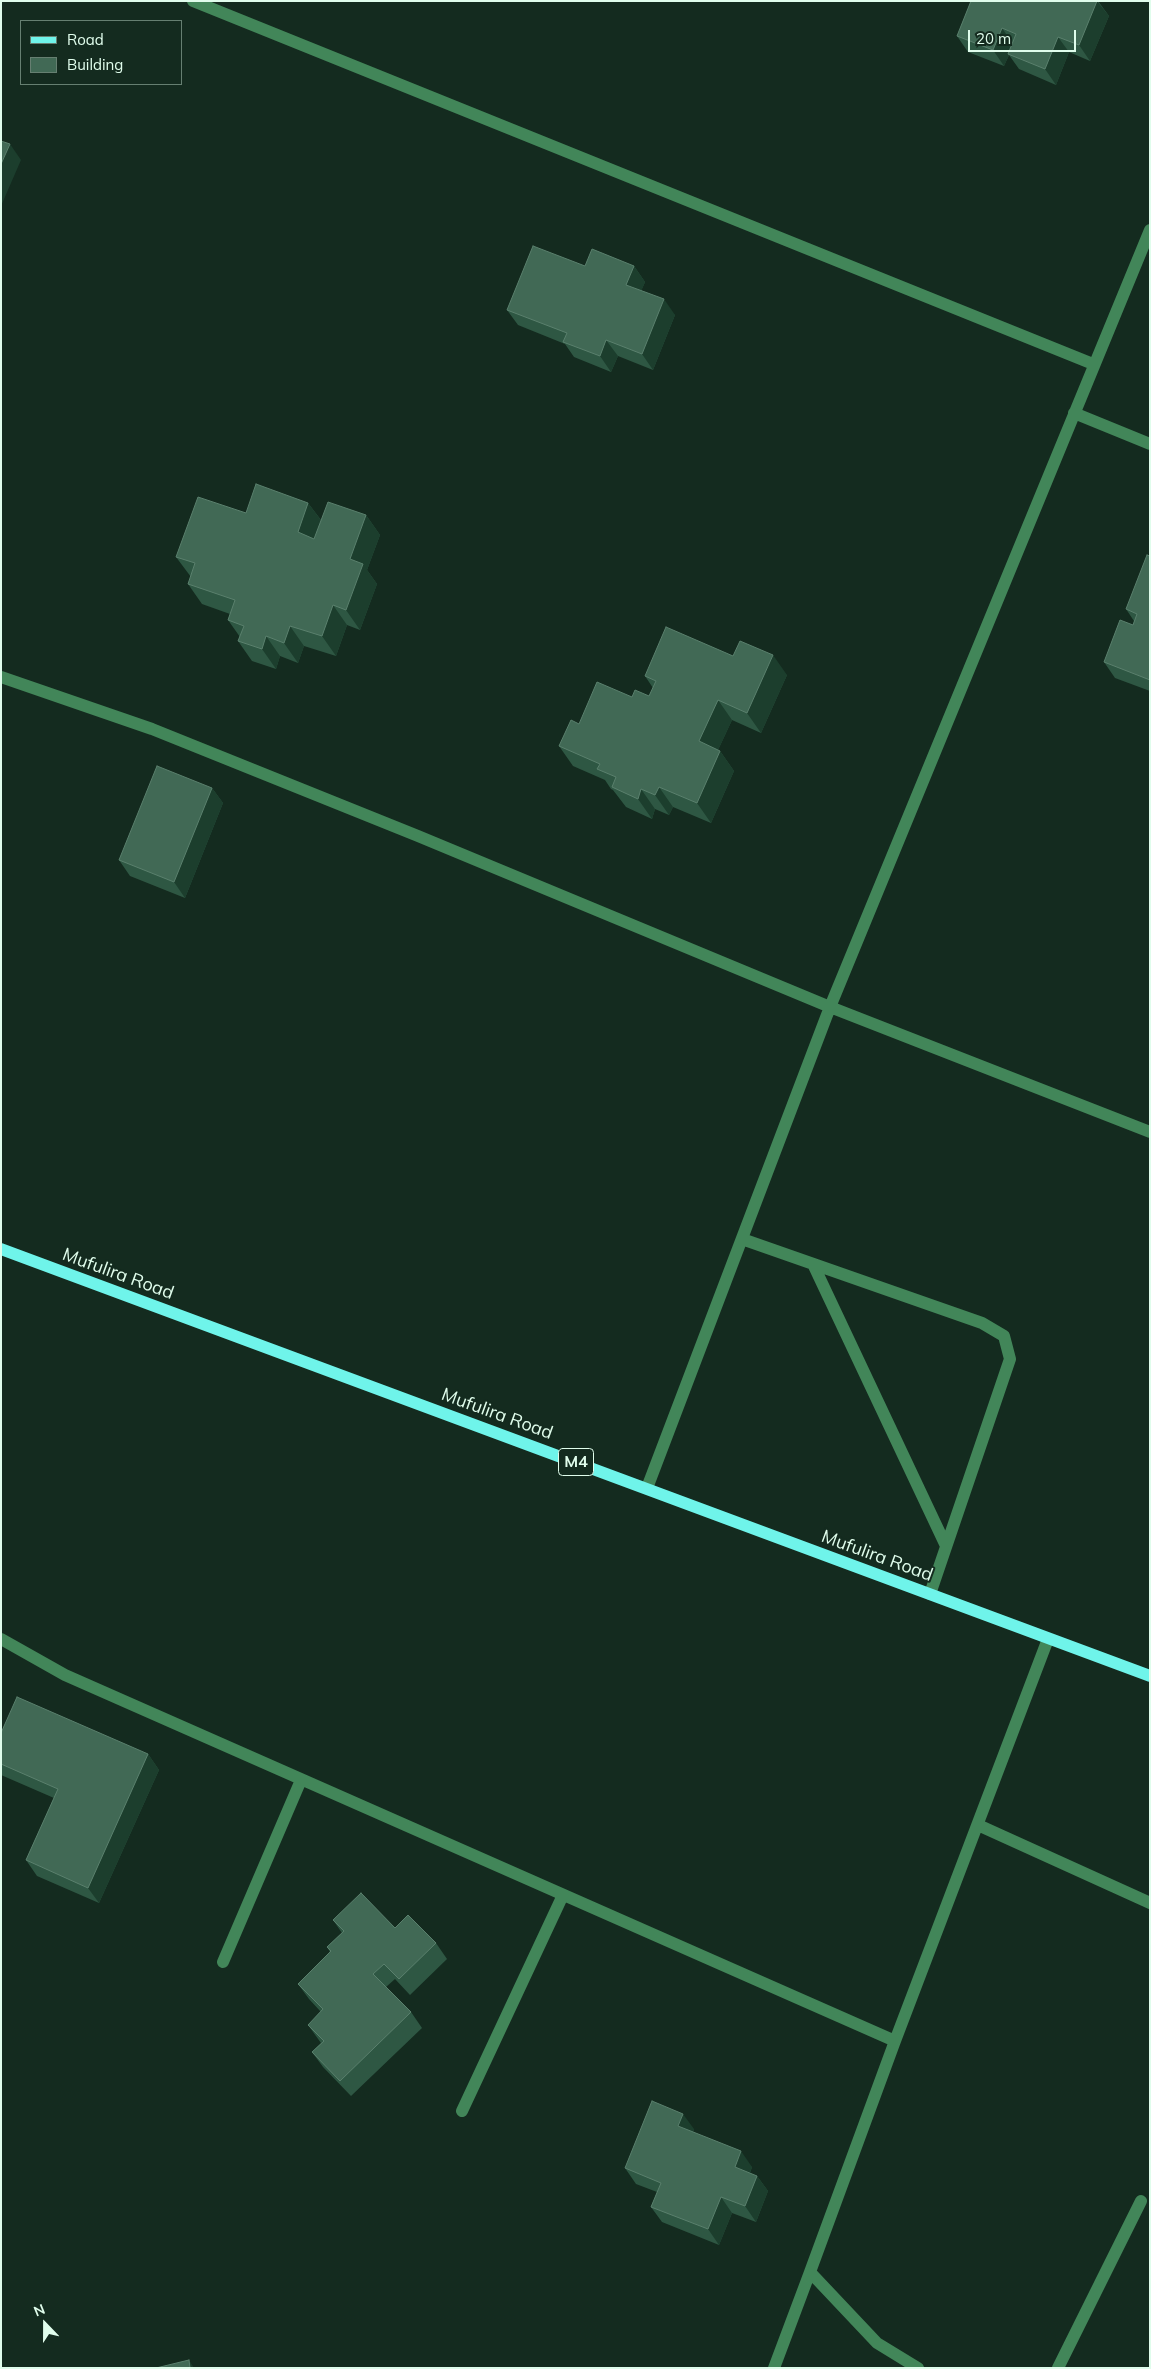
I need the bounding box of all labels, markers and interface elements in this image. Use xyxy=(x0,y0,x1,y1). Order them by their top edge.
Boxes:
legend xyxy=(20,20,182,85)
scale bar xyxy=(971,20,1078,52)
text: 20 m xyxy=(976,29,1011,48)
text: Road xyxy=(67,30,104,49)
text: Building xyxy=(67,55,123,74)
street label: Mufulira Road xyxy=(59,1244,177,1304)
street label: Mufulira Road xyxy=(438,1384,556,1444)
road number: M4 xyxy=(558,1448,594,1475)
street label: Mufulira Road xyxy=(818,1526,936,1586)
north arrow xyxy=(20,2299,70,2349)
text: N xyxy=(31,2300,48,2320)

